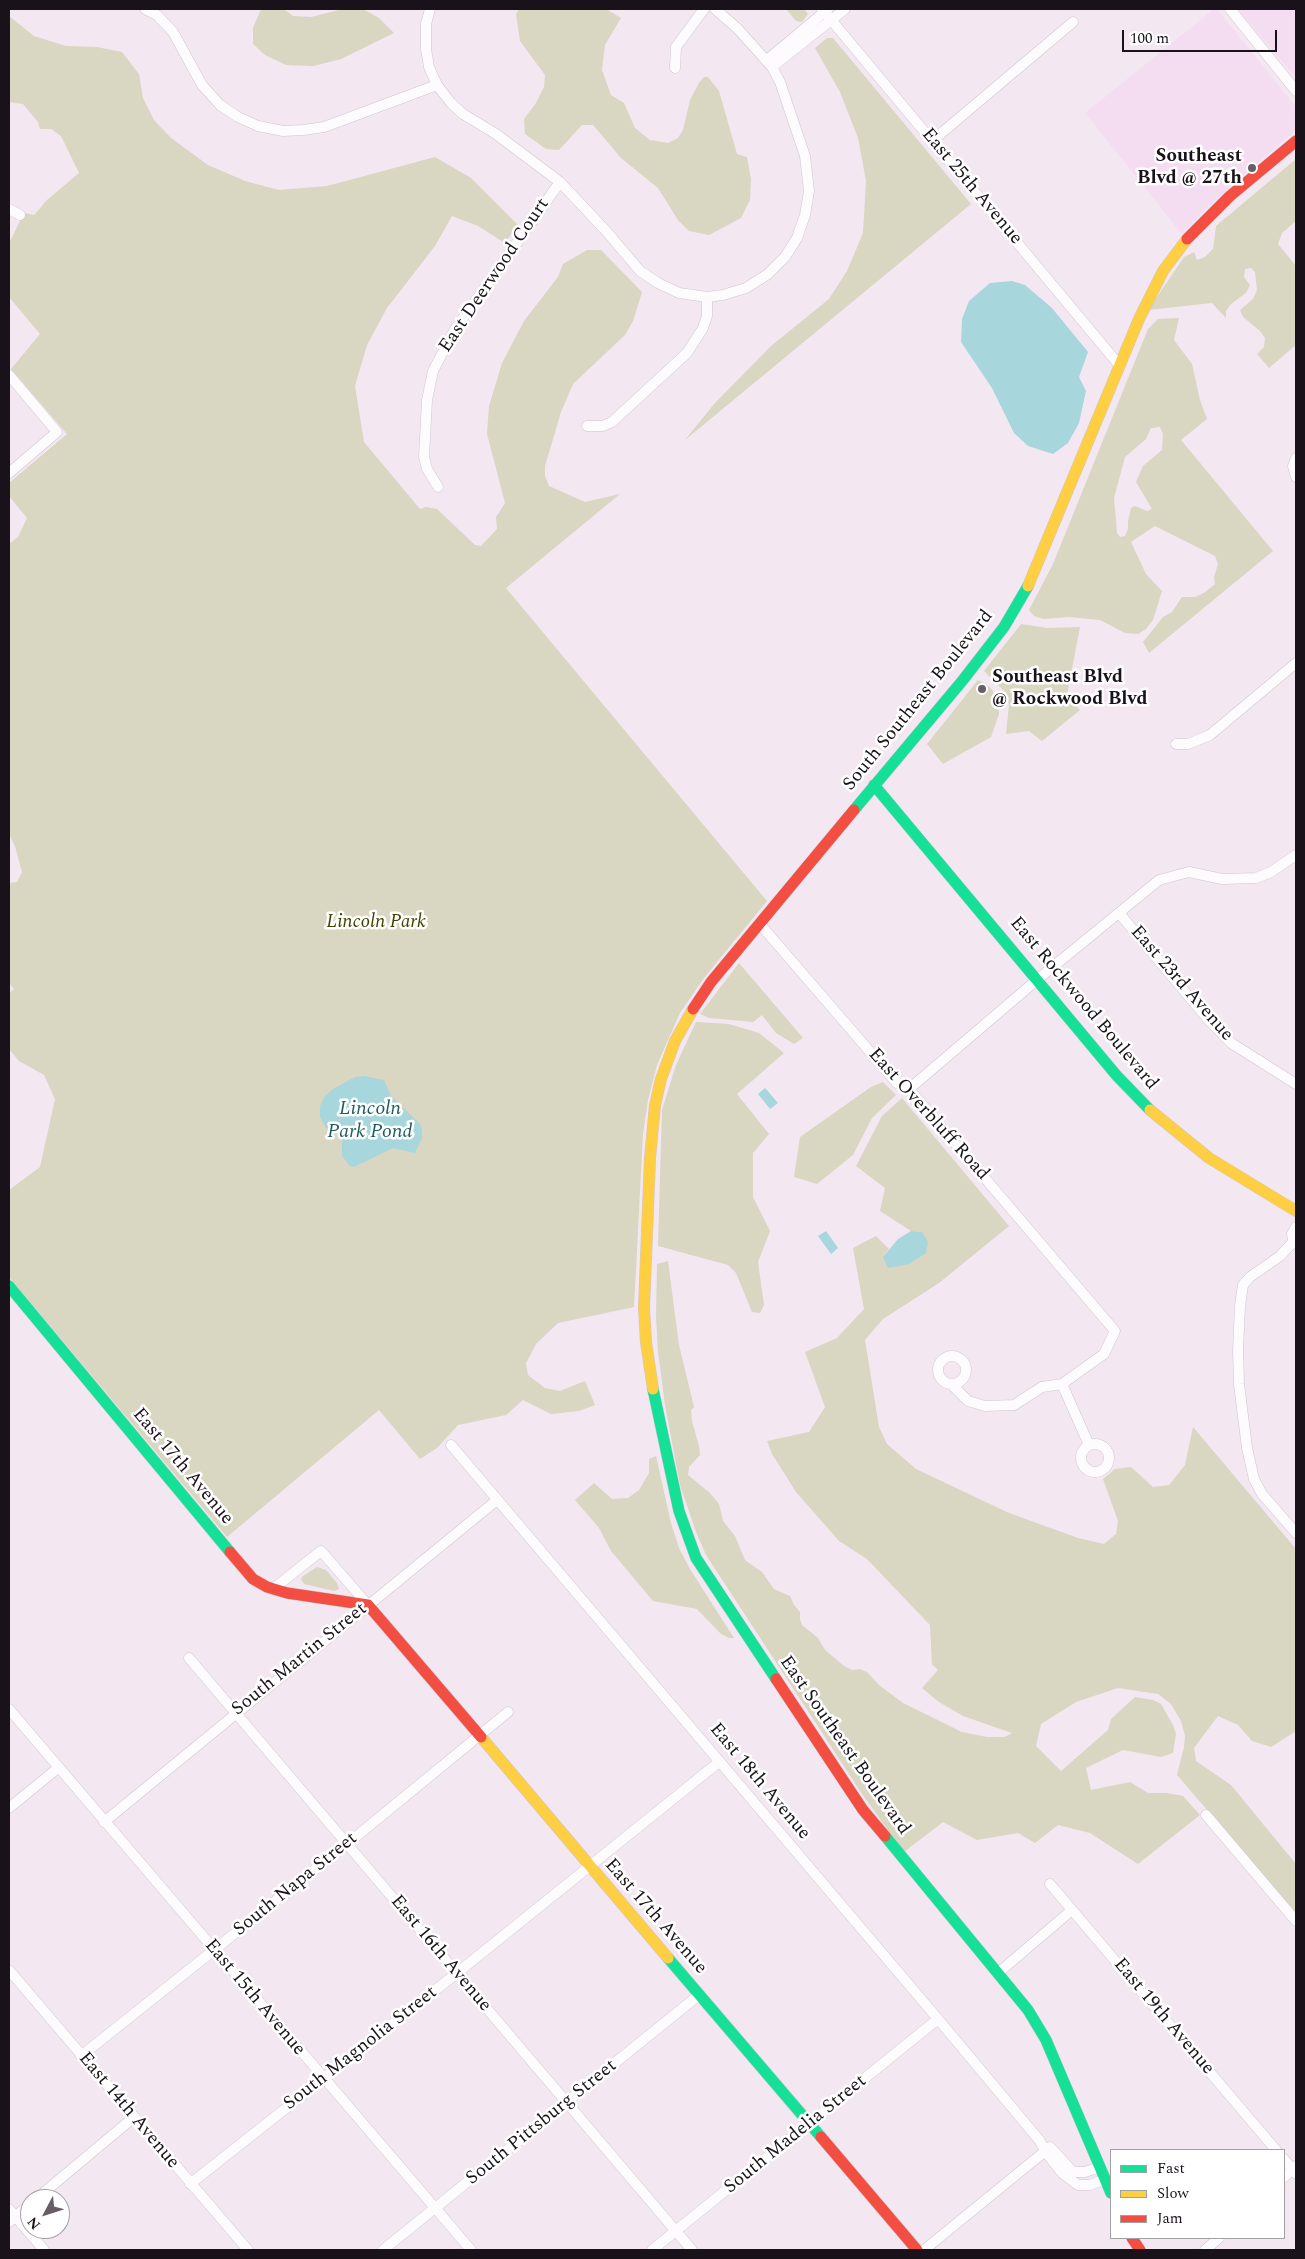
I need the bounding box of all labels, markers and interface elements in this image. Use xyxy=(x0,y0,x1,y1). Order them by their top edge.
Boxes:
scale bar xyxy=(1125,20,1280,52)
text: 100 m xyxy=(1130,27,1169,50)
street label: East 25th Avenue xyxy=(916,124,1026,250)
place label: Southeast Blvd @ 27th xyxy=(1137,146,1242,190)
marker: Southeast Blvd @ 27th xyxy=(1246,162,1258,174)
street label: East Deerwood Court xyxy=(435,195,555,357)
street label: South Southeast Boulevard xyxy=(839,606,999,796)
place label: Southeast Blvd @ Rockwood Blvd xyxy=(992,667,1148,711)
marker: Southeast Blvd @ Rockwood Blvd xyxy=(976,683,988,695)
park label: Lincoln Park xyxy=(326,912,426,934)
street label: East Rockwood Boulevard xyxy=(1004,913,1162,1095)
street label: East 23rd Avenue xyxy=(1125,922,1237,1046)
street label: East Overbluff Road xyxy=(863,1044,993,1186)
water label: Lincoln Park Pond xyxy=(327,1098,413,1145)
street label: East 17th Avenue xyxy=(127,1404,237,1530)
street label: South Martin Street xyxy=(228,1598,372,1722)
street label: East Southeast Boulevard xyxy=(773,1652,915,1840)
street label: East 18th Avenue xyxy=(704,1719,814,1845)
street label: South Napa Street xyxy=(229,1828,363,1942)
street label: East 17th Avenue xyxy=(599,1855,711,1979)
street label: East 16th Avenue xyxy=(385,1891,495,2017)
street label: East 15th Avenue xyxy=(199,1935,309,2061)
street label: East 19th Avenue xyxy=(1108,1954,1218,2080)
street label: South Magnolia Street xyxy=(280,1982,442,2116)
street label: East 14th Avenue xyxy=(73,2048,183,2174)
street label: South Pittsburg Street xyxy=(462,2055,622,2191)
street label: South Madelia Street xyxy=(720,2071,872,2199)
legend xyxy=(1110,2149,1285,2239)
text: Fast xyxy=(1157,2157,1185,2180)
text: Slow xyxy=(1157,2182,1189,2205)
north arrow xyxy=(20,2189,70,2239)
text: Jam xyxy=(1157,2207,1183,2230)
text: N xyxy=(22,2212,46,2234)

